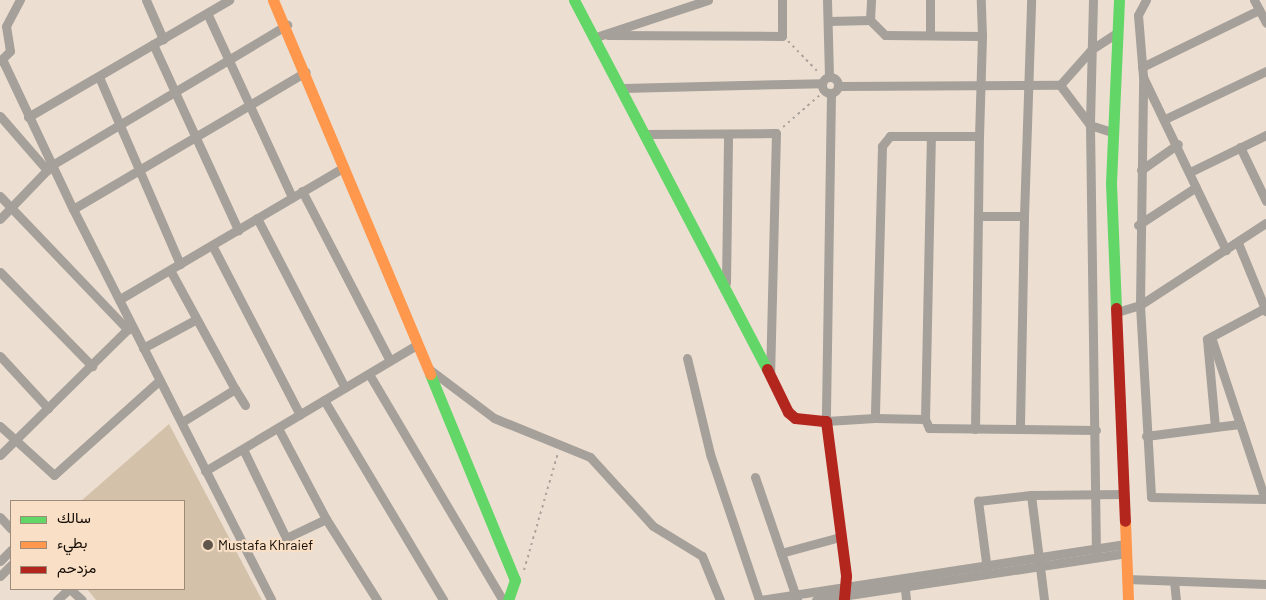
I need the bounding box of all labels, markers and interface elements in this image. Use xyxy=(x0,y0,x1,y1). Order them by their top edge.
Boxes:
legend xyxy=(10,500,185,590)
text: سالك xyxy=(57,508,91,526)
text: بطيء xyxy=(57,533,87,551)
place label: Mustafa Khraief xyxy=(218,537,313,553)
marker: Mustafa Khraief xyxy=(202,539,214,551)
text: مزدحم xyxy=(57,558,96,576)

